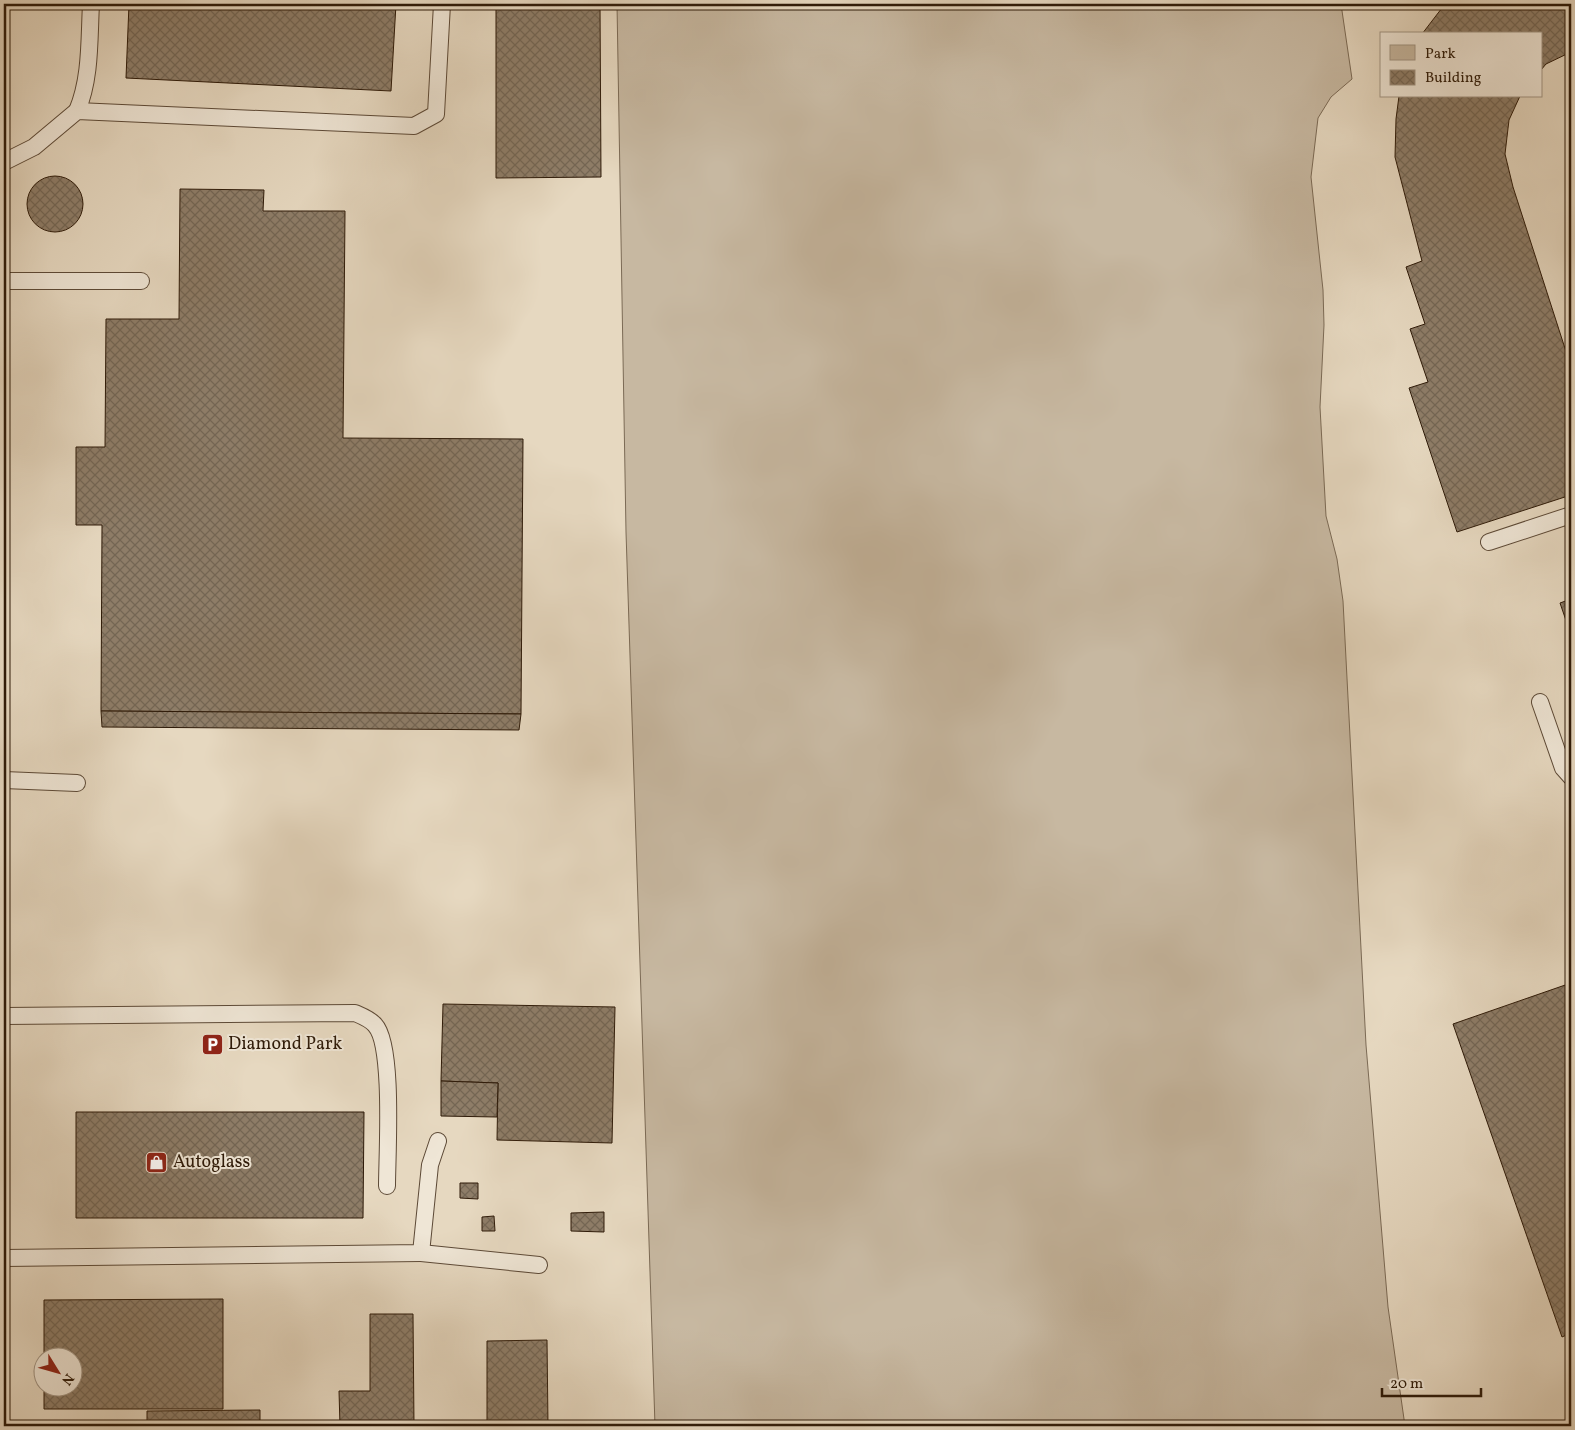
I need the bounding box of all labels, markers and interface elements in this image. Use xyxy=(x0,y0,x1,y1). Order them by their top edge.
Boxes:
legend xyxy=(1380,32,1542,98)
text: Park xyxy=(1425,44,1456,65)
text: Building xyxy=(1425,68,1482,89)
parking icon: Diamond Park xyxy=(200,1032,224,1056)
place label: Diamond Park xyxy=(228,1032,342,1057)
shop icon: Autoglass xyxy=(145,1150,169,1174)
place label: Autoglass xyxy=(173,1150,250,1175)
north arrow xyxy=(32,1348,82,1398)
scale bar xyxy=(1382,1365,1481,1397)
text: N xyxy=(57,1369,78,1389)
text: 20 m xyxy=(1390,1374,1423,1395)

